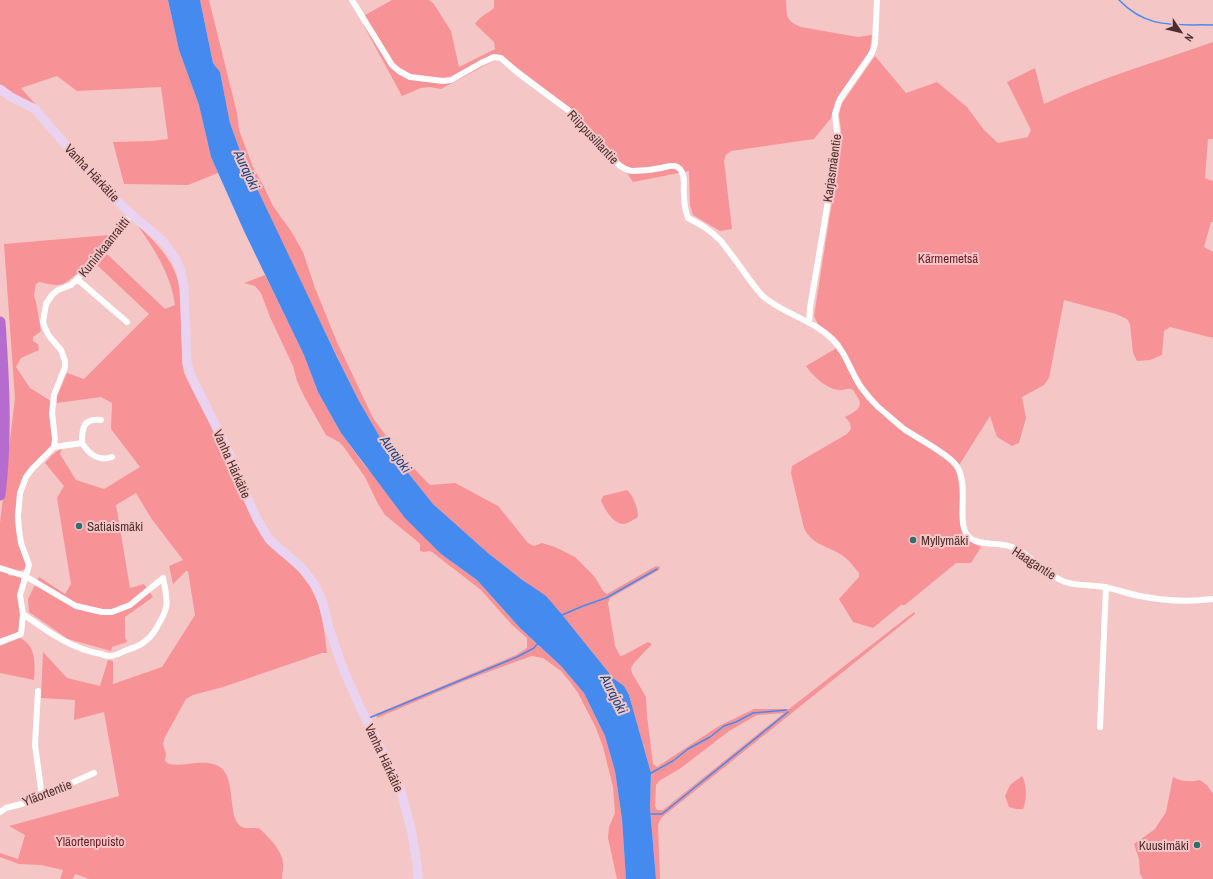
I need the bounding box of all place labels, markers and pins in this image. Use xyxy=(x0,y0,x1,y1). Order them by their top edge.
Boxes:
place label: Satiaismäki xyxy=(87,518,143,535)
marker: Satiaismäki xyxy=(74,521,84,531)
place label: Myllymäki xyxy=(921,532,968,549)
marker: Myllymäki xyxy=(908,535,918,545)
place label: Kuusimäki xyxy=(1139,837,1189,854)
marker: Kuusimäki xyxy=(1192,840,1202,850)

